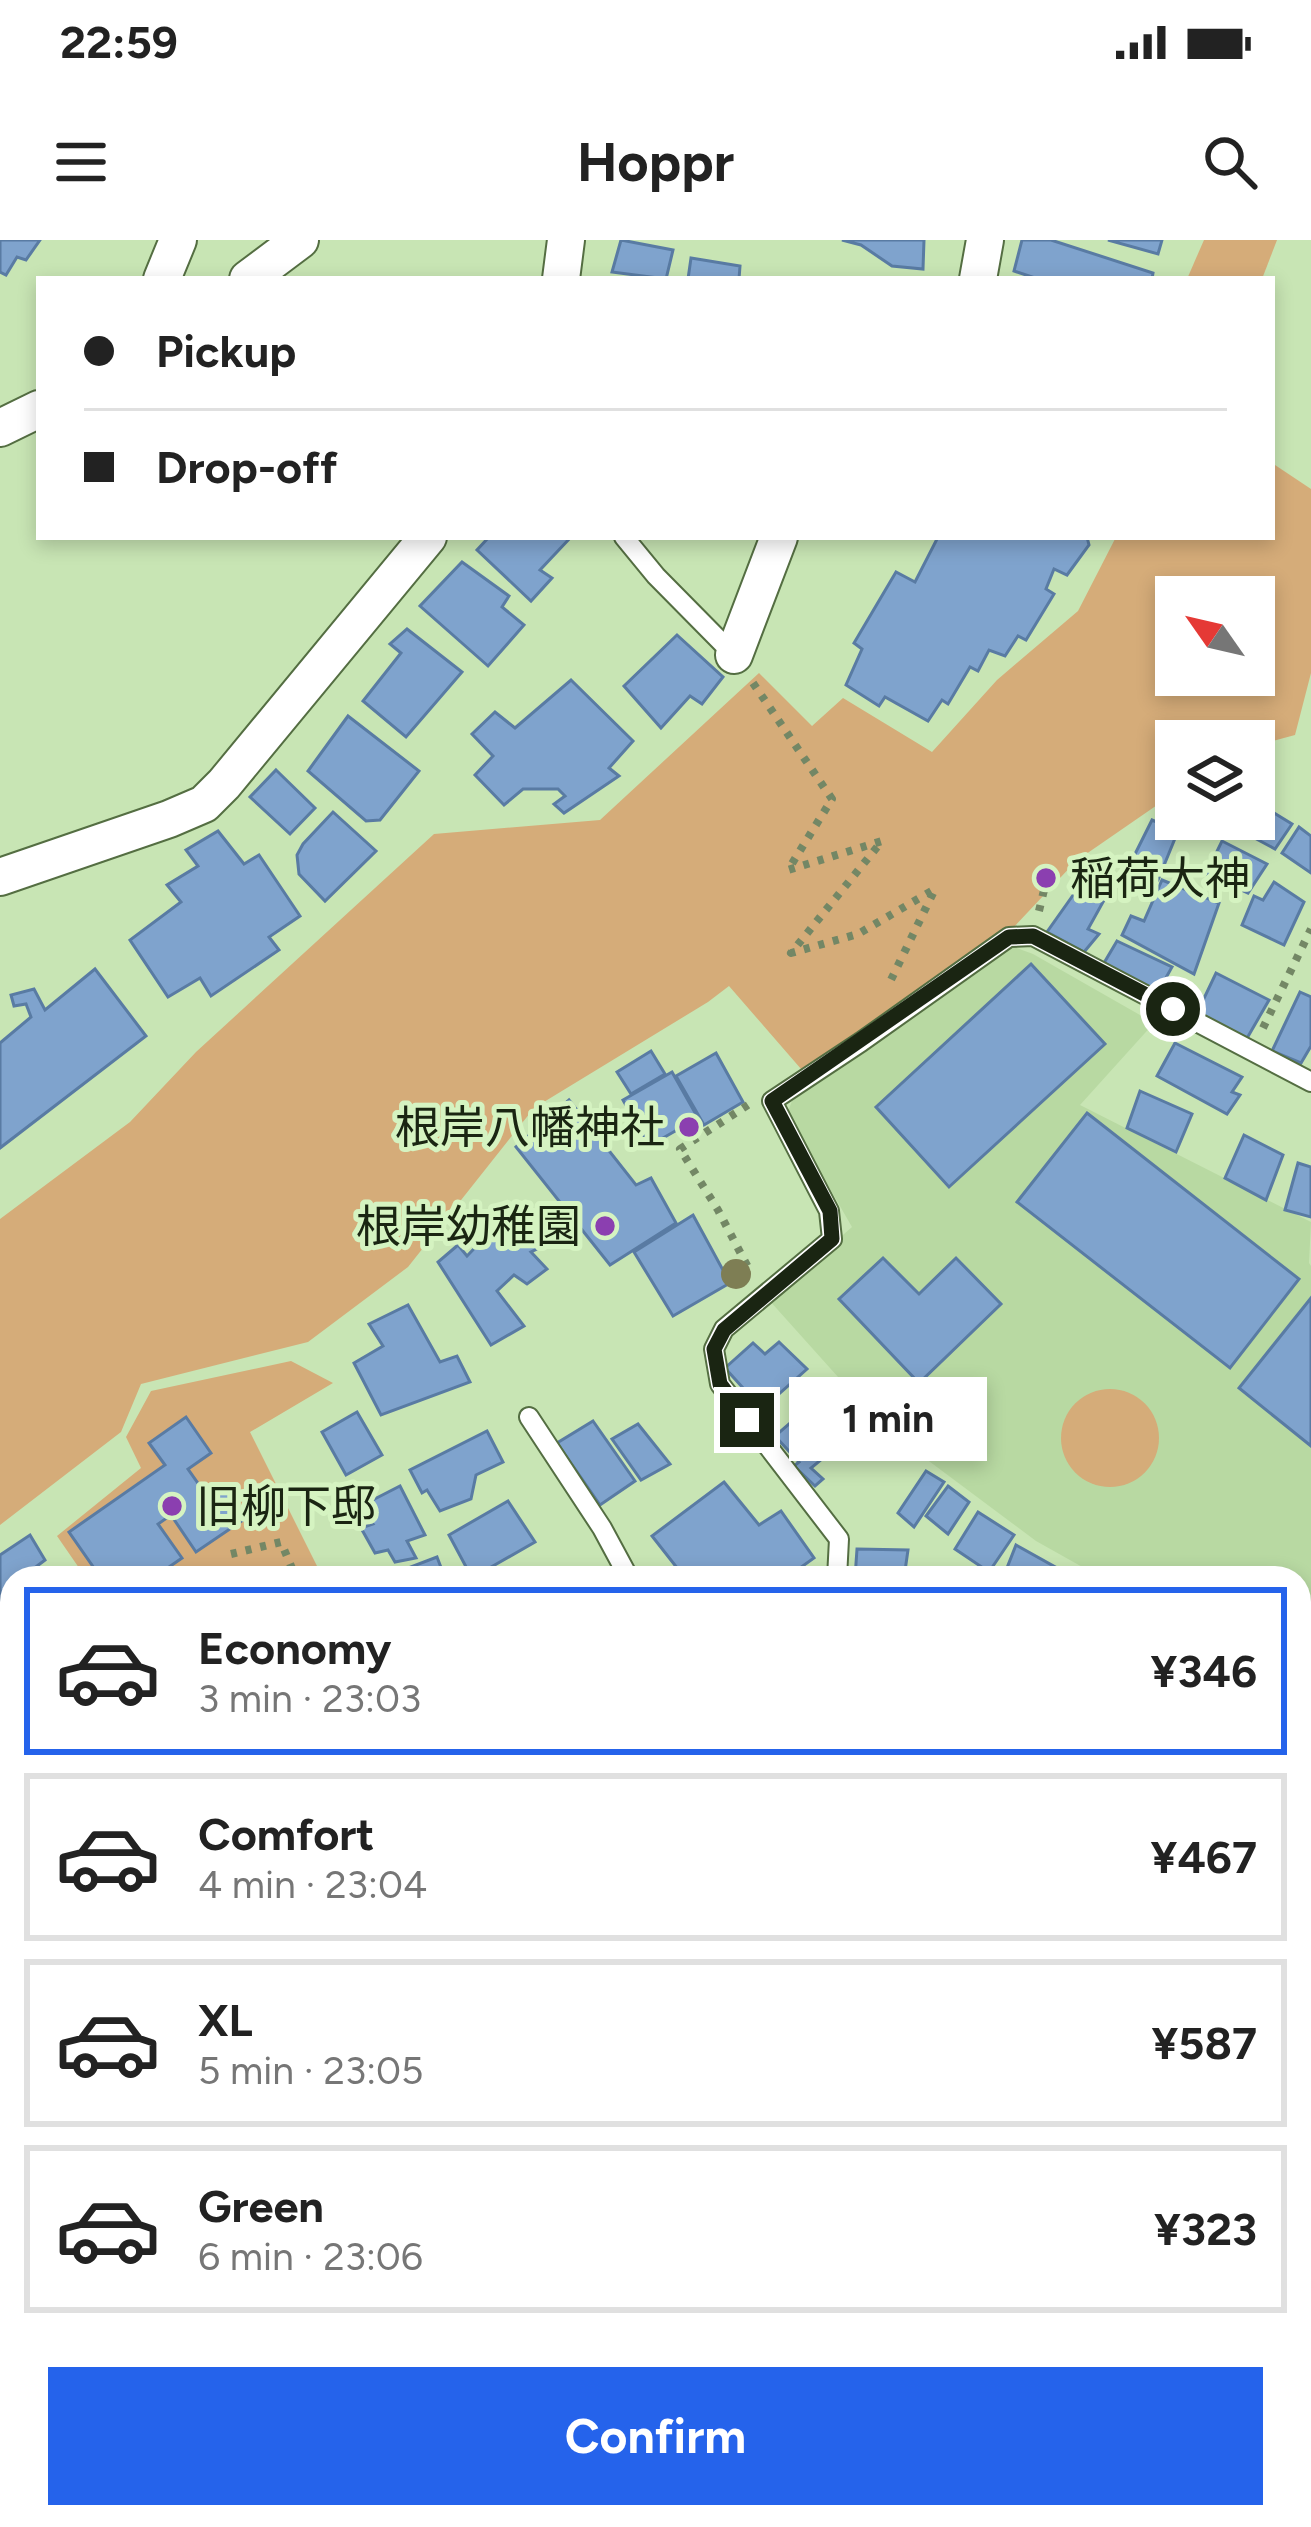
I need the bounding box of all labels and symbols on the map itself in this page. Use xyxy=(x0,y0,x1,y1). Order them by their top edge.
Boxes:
north arrow xyxy=(1155,576,1275,696)
place label: 稲荷大神 xyxy=(1070,851,1250,905)
marker: 稲荷大神 xyxy=(1033,865,1059,891)
route start xyxy=(1146,982,1200,1036)
place label: 根岸八幡神社 xyxy=(395,1100,665,1154)
marker: 根岸八幡神社 xyxy=(676,1114,702,1140)
place label: 根岸幼稚園 xyxy=(356,1199,581,1253)
marker: 根岸幼稚園 xyxy=(592,1213,618,1239)
callout: 1 min xyxy=(789,1378,987,1462)
route end xyxy=(720,1393,774,1447)
place label: 旧柳下邸 xyxy=(196,1479,376,1533)
marker: 旧柳下邸 xyxy=(159,1493,185,1519)

